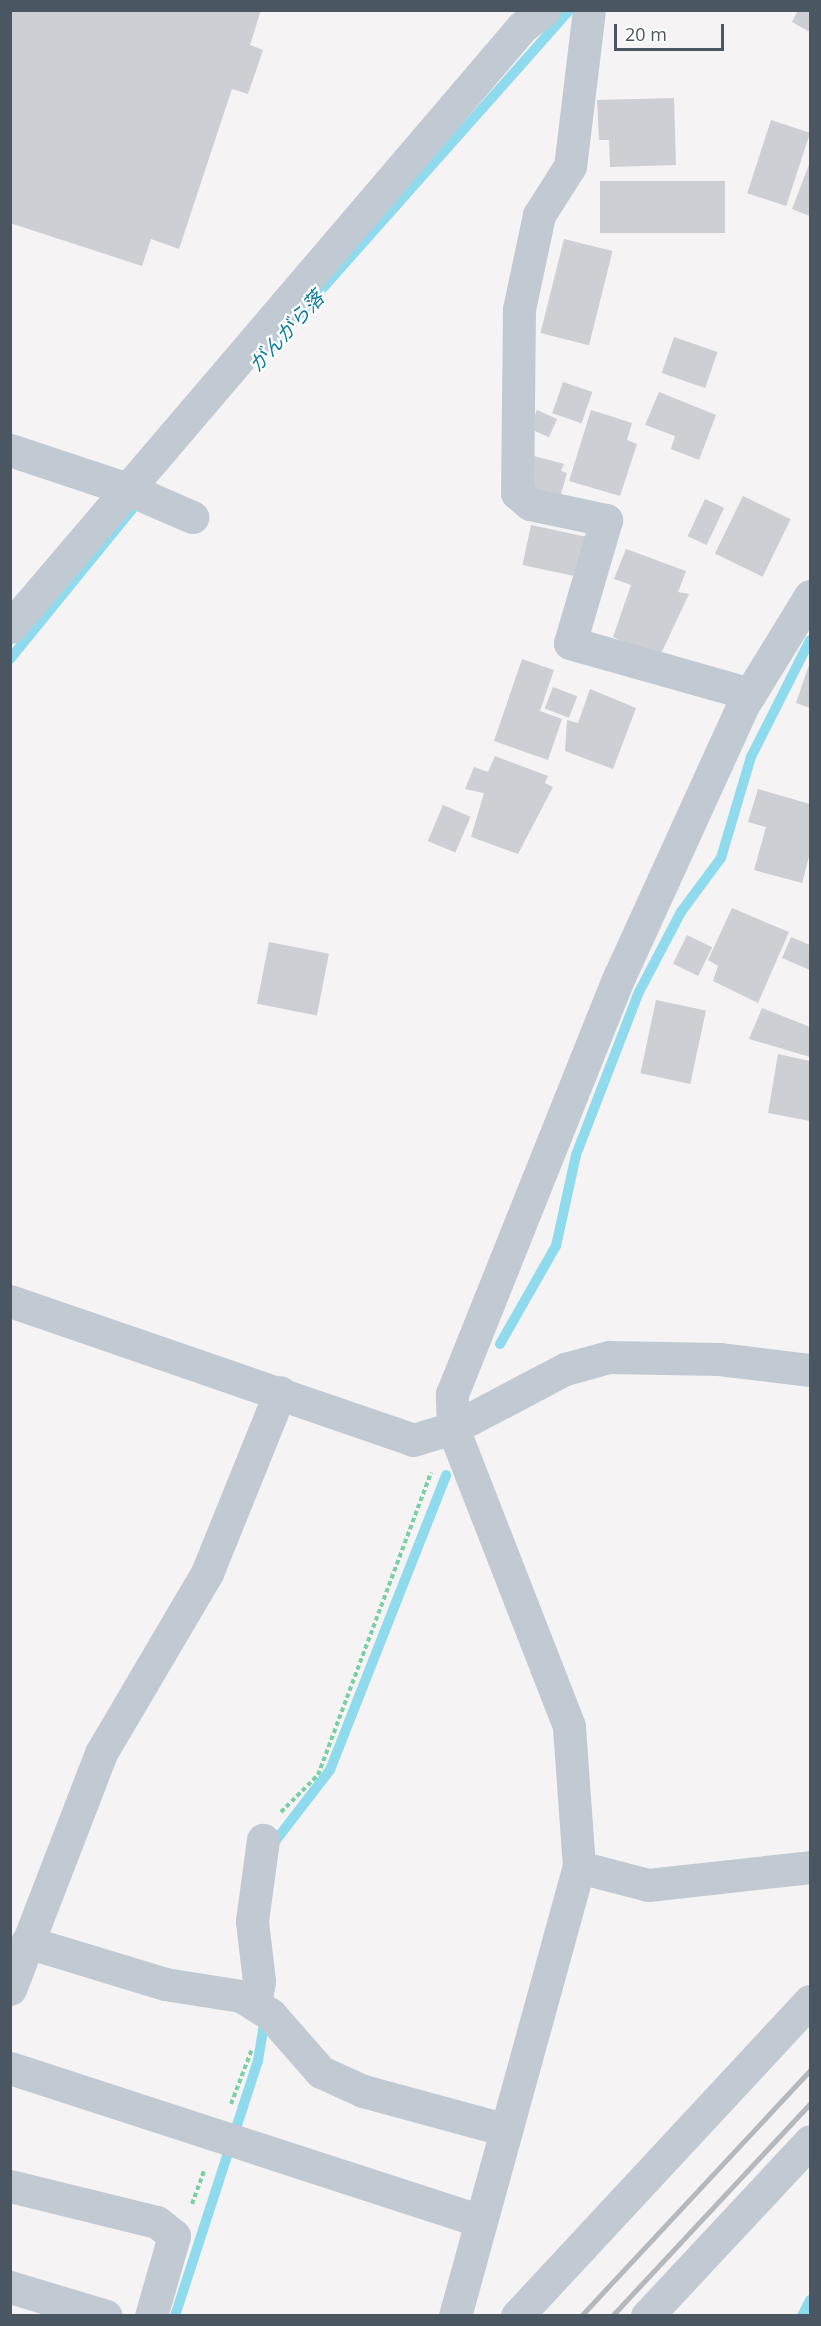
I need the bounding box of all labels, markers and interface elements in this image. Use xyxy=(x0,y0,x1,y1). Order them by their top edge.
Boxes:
scale bar xyxy=(617,12,726,50)
text: 20 m xyxy=(625,22,667,46)
water label: がんがら落 xyxy=(244,286,328,376)

